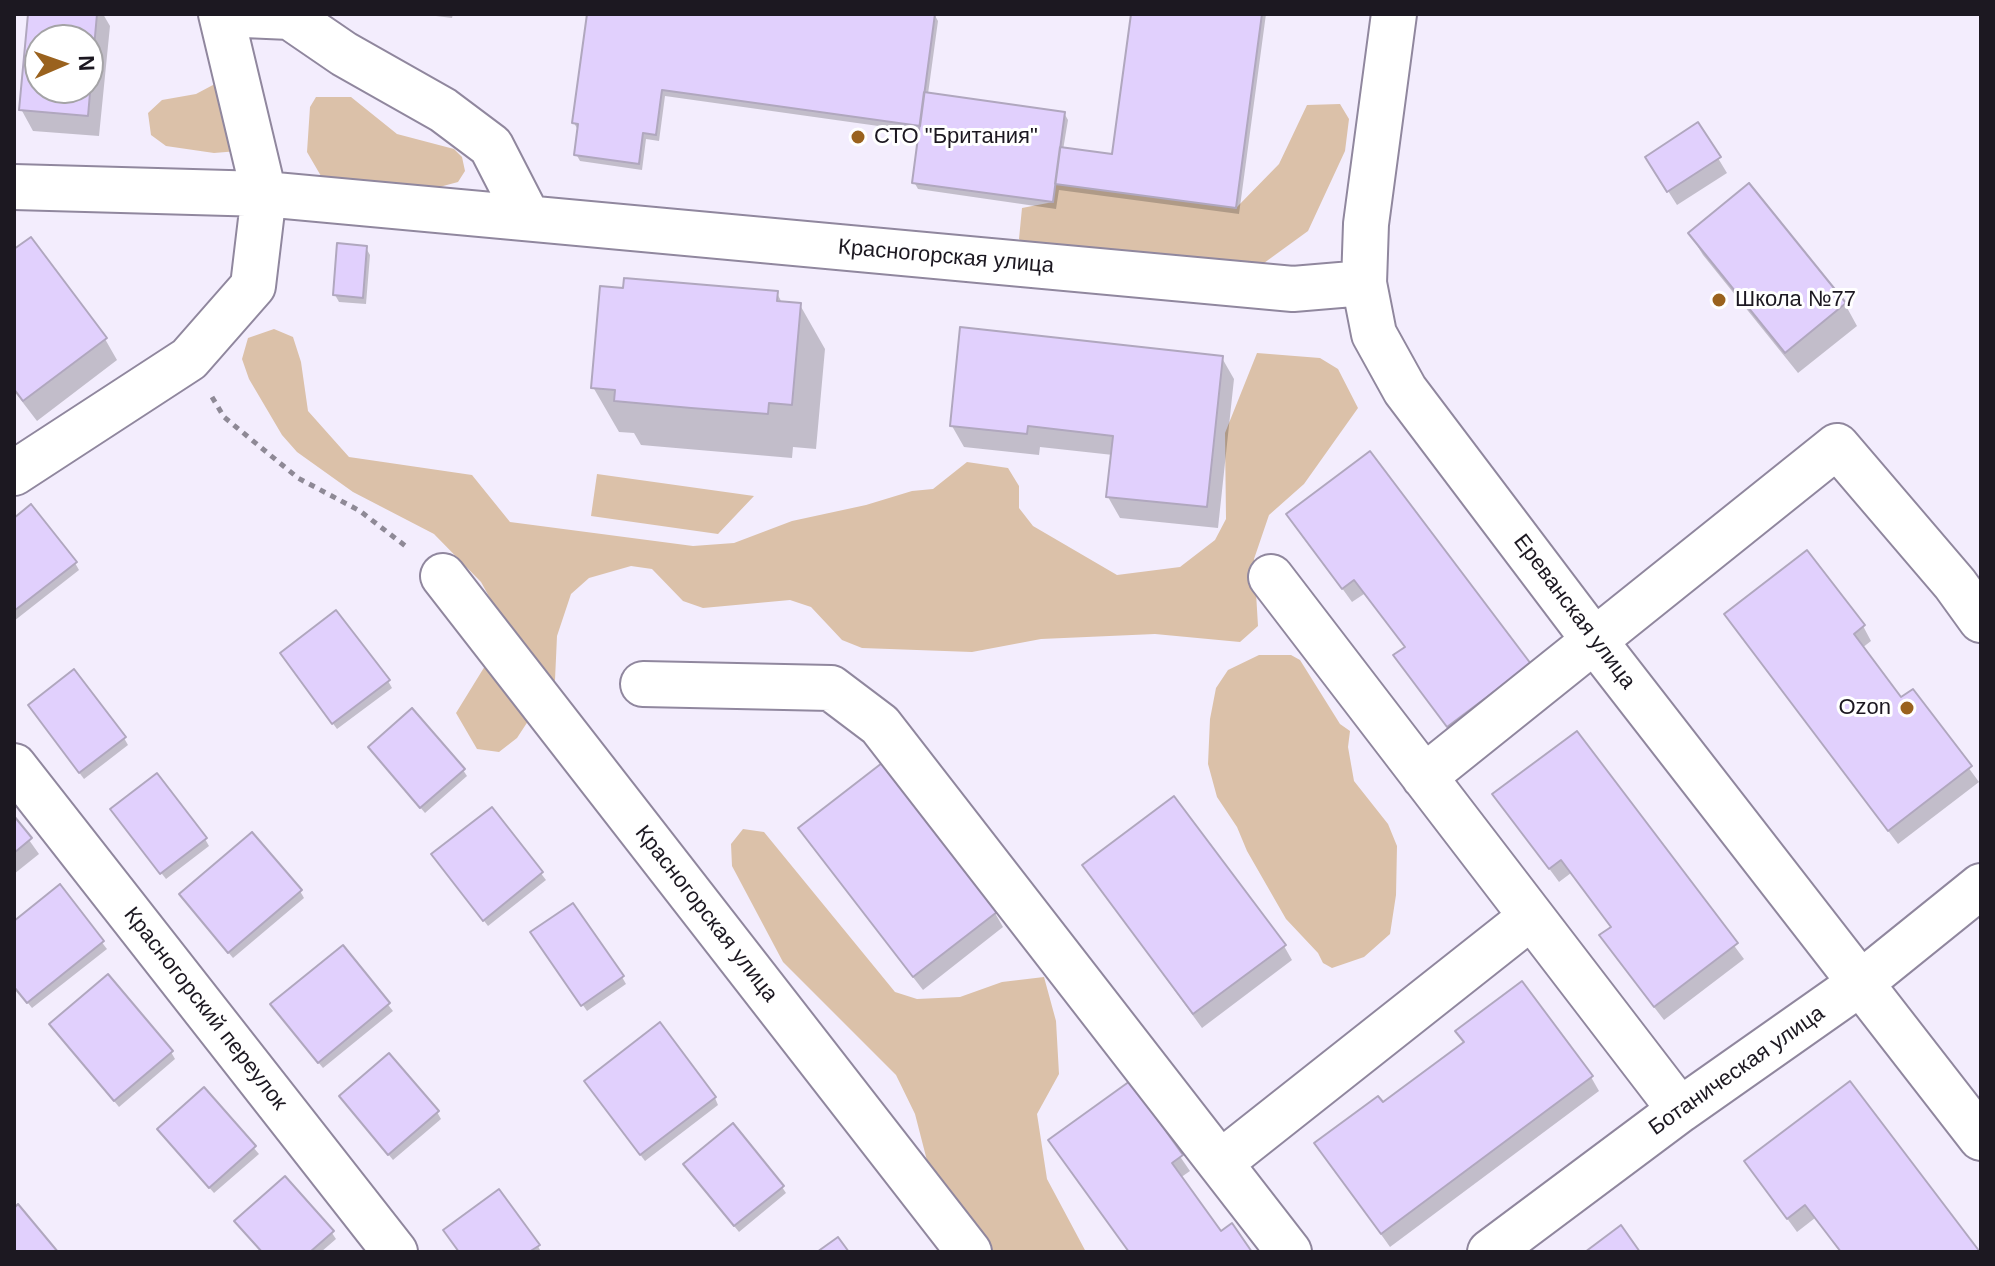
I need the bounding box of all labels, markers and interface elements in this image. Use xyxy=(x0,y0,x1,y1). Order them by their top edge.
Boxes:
north arrow xyxy=(24,24,104,104)
text: N xyxy=(74,55,99,72)
place label: СТО "Британия" xyxy=(874,124,1038,150)
marker: СТО "Британия" xyxy=(849,128,867,146)
street label: Красногорская улица xyxy=(837,234,1055,280)
place label: Школа №77 xyxy=(1735,287,1856,313)
marker: Школа №77 xyxy=(1710,291,1728,309)
street label: Ереванская улица xyxy=(1507,529,1641,695)
place label: Ozon xyxy=(1838,695,1891,721)
marker: Ozon xyxy=(1898,699,1916,717)
street label: Красногорская улица xyxy=(629,821,783,1007)
street label: Красногорский переулок xyxy=(118,902,292,1116)
street label: Ботаническая улица xyxy=(1644,1000,1830,1142)

